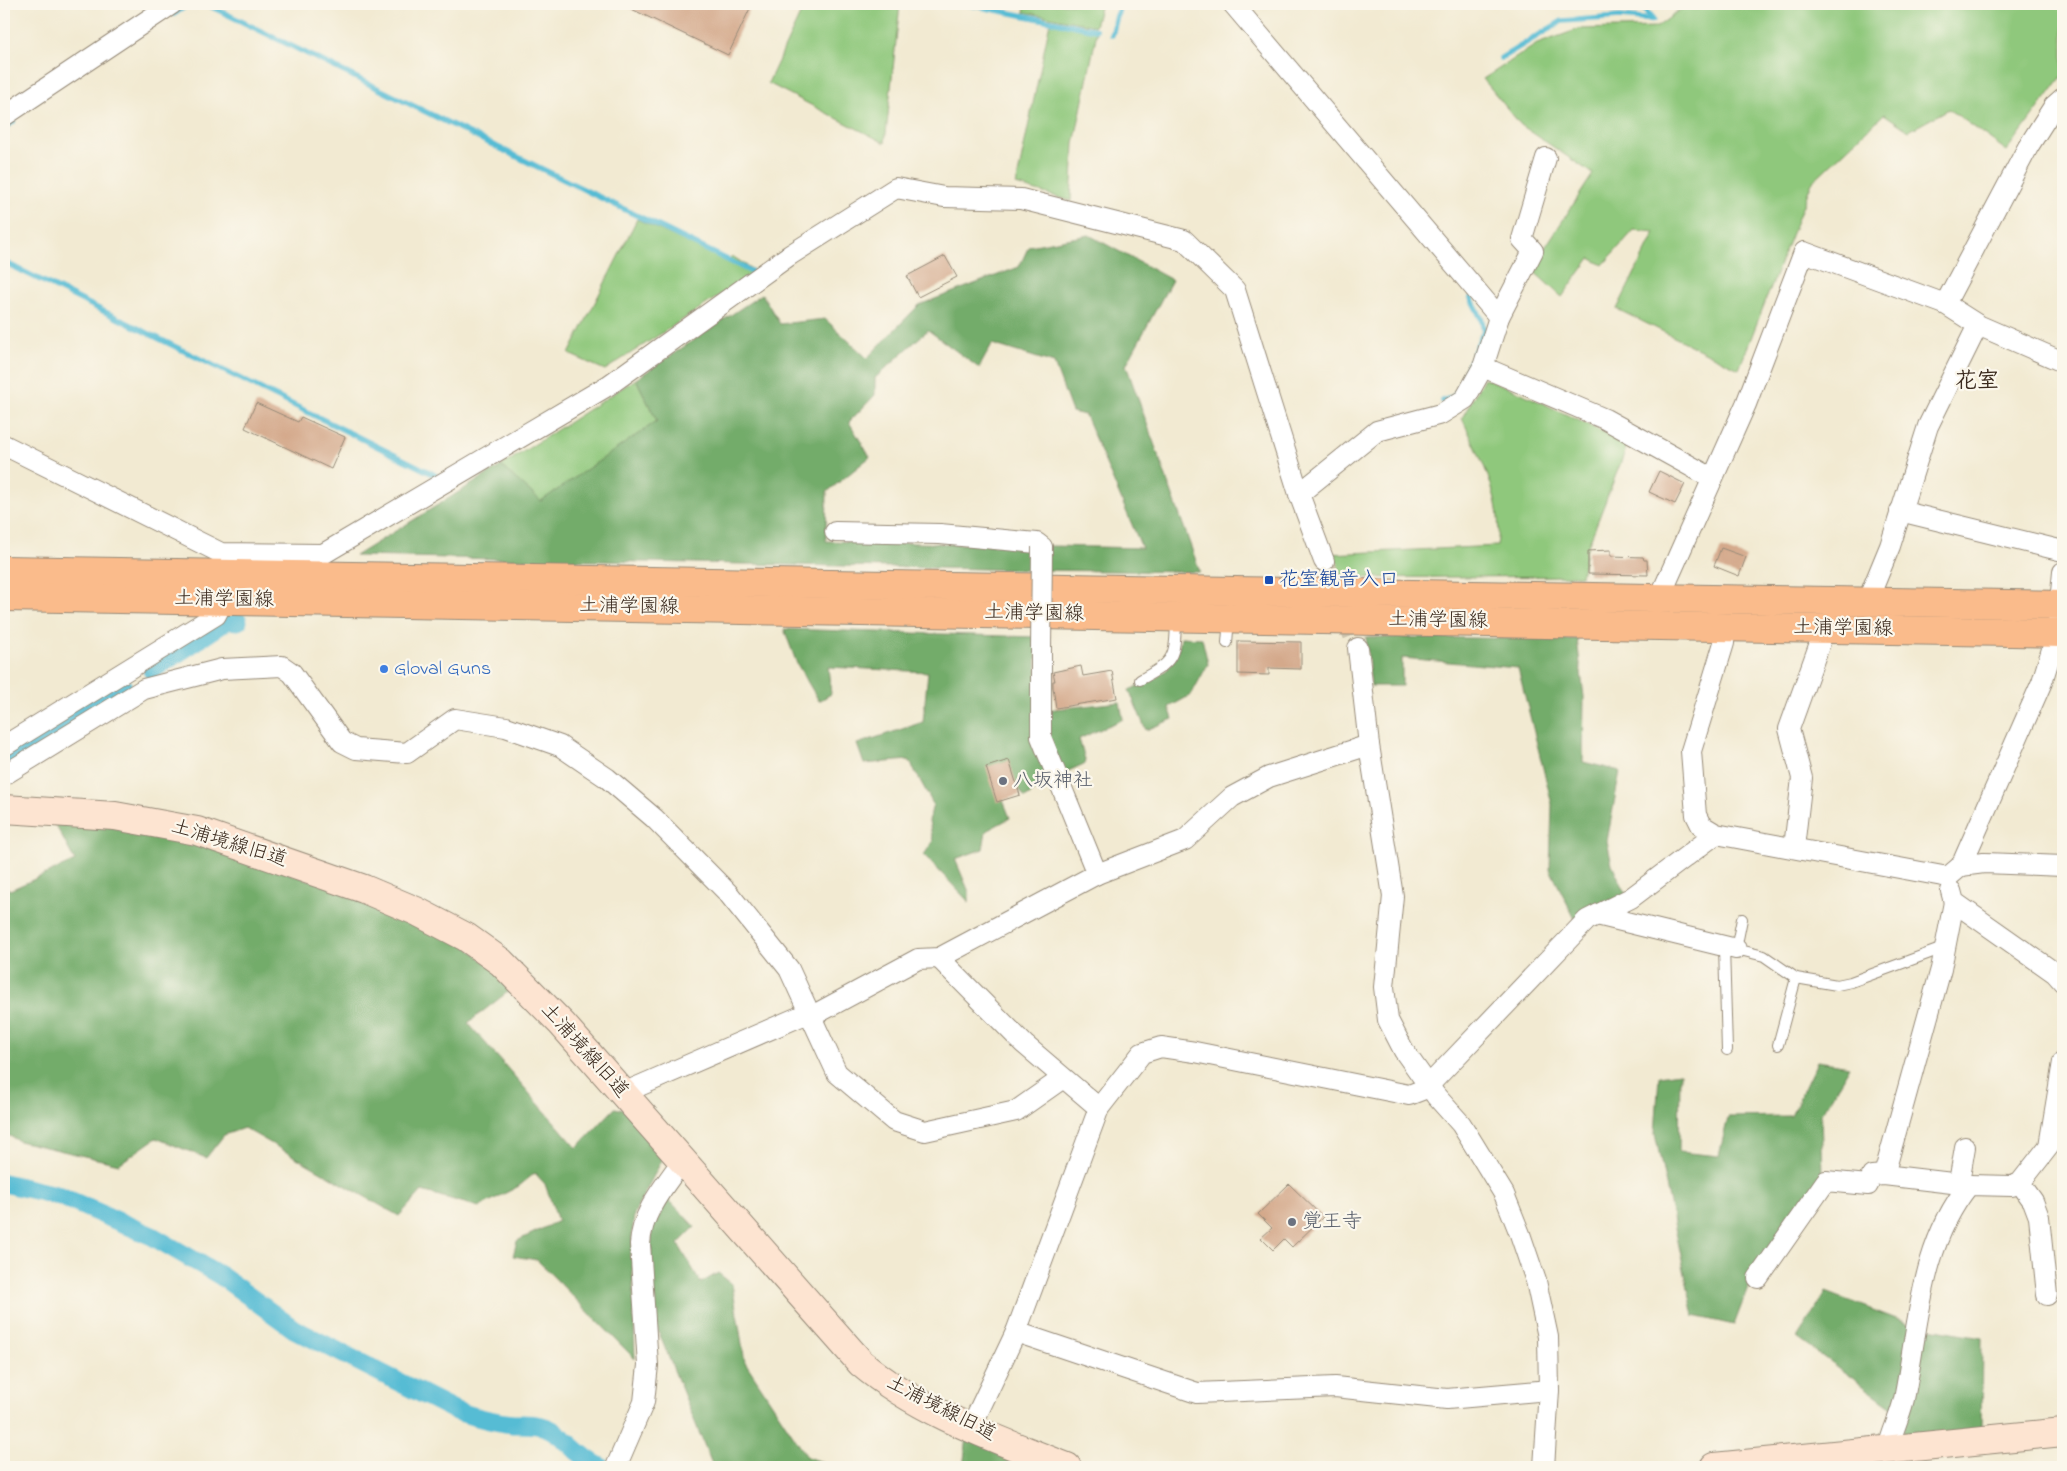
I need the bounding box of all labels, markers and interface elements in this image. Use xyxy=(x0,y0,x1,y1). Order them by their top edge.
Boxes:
district label: 花室 xyxy=(1955,366,1999,398)
place label: 花室観音入口 xyxy=(1279,566,1399,595)
marker: 花室観音入口 xyxy=(1263,574,1275,586)
street label: 土浦学園線 xyxy=(174,585,274,615)
street label: 土浦学園線 xyxy=(579,592,679,622)
street label: 土浦学園線 xyxy=(984,599,1084,629)
street label: 土浦学園線 xyxy=(1388,606,1488,636)
street label: 土浦学園線 xyxy=(1793,614,1893,644)
place label: Gloval Guns xyxy=(394,655,491,684)
marker: Gloval Guns xyxy=(378,663,390,675)
place label: 八坂神社 xyxy=(1013,767,1093,796)
marker: 八坂神社 xyxy=(997,775,1009,787)
street label: 土浦境線旧道 xyxy=(167,813,291,875)
street label: 土浦境線旧道 xyxy=(533,997,635,1105)
place label: 覚王寺 xyxy=(1302,1208,1362,1237)
marker: 覚王寺 xyxy=(1286,1216,1298,1228)
street label: 土浦境線旧道 xyxy=(881,1369,1001,1449)

